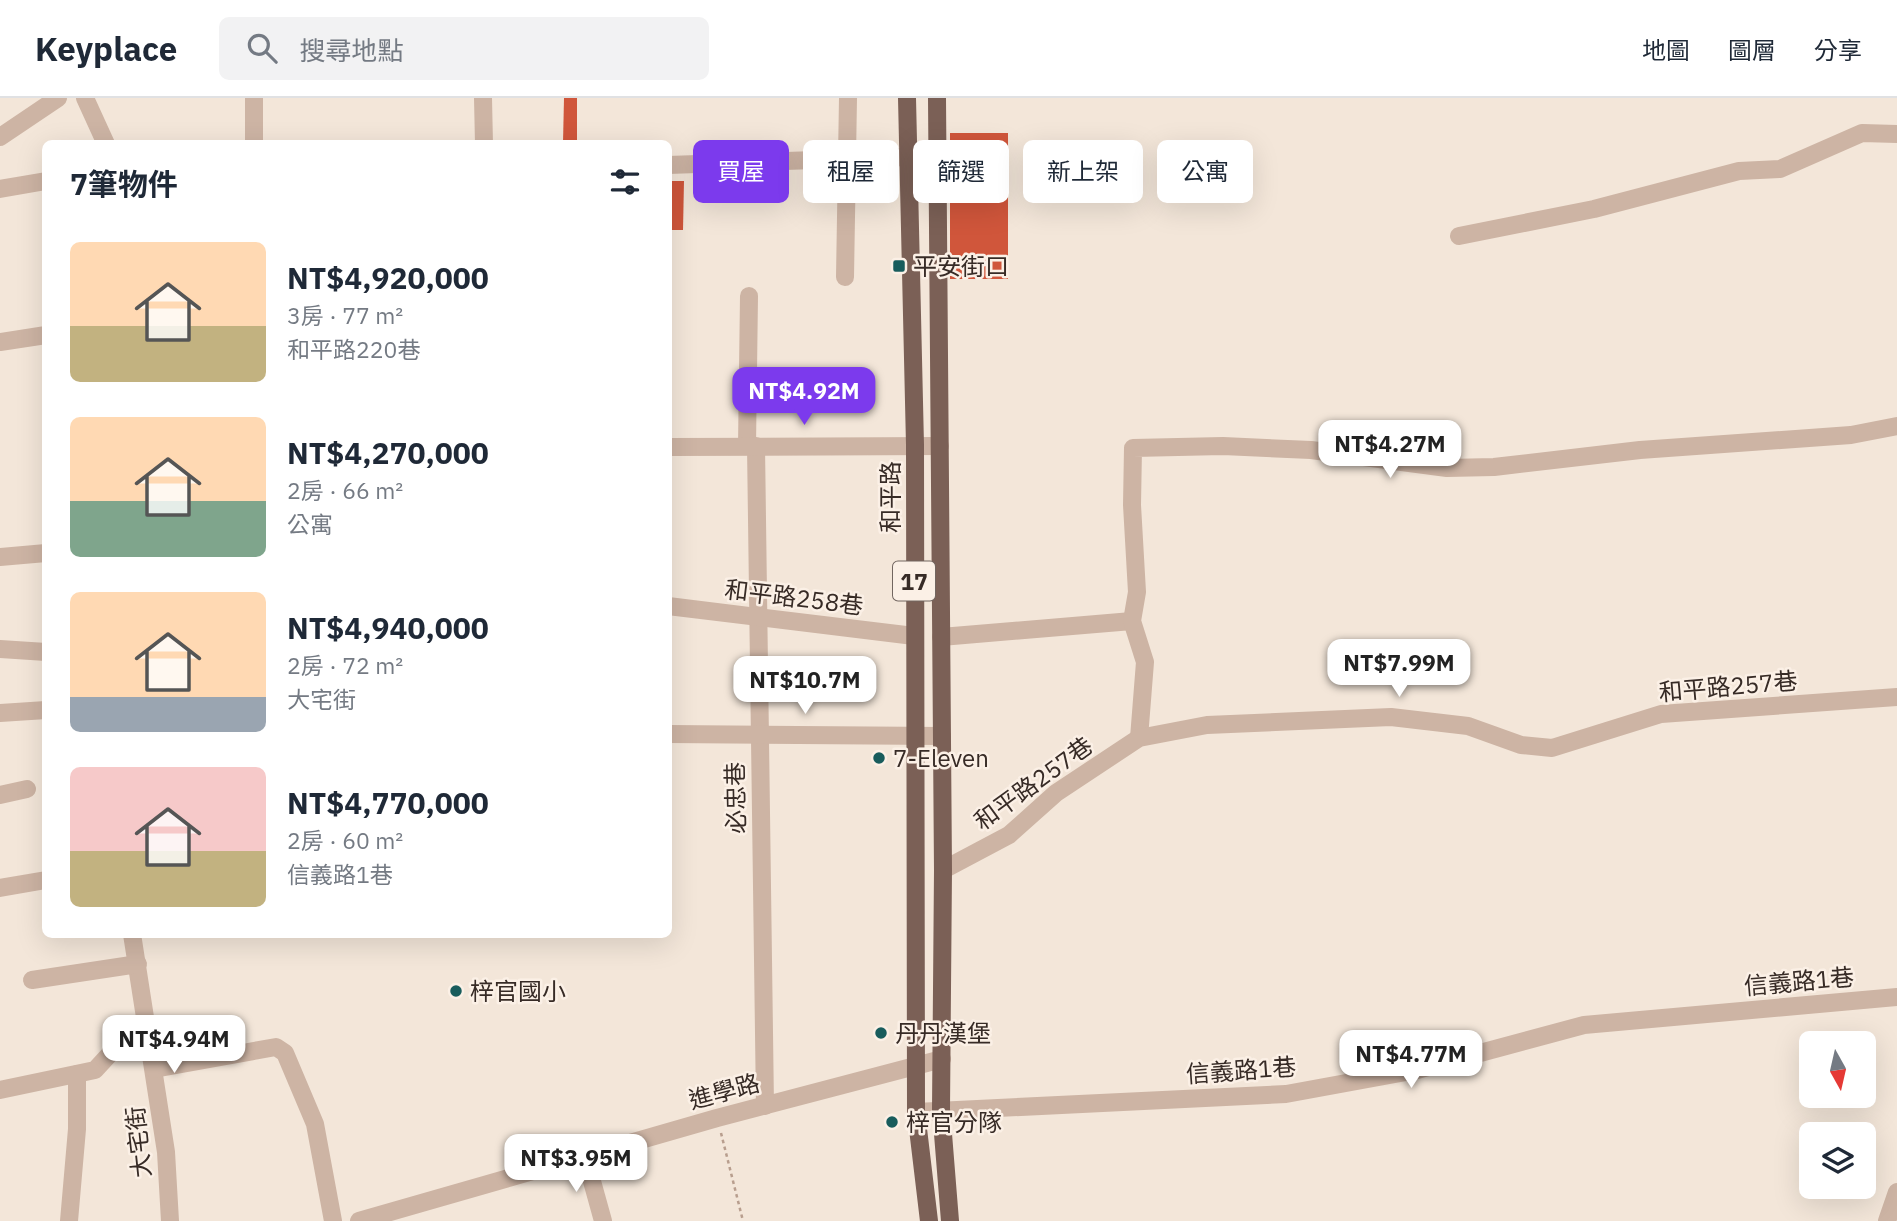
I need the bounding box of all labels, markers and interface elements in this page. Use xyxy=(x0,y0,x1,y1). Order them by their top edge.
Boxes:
search box xyxy=(219,17,709,80)
text: Keyplace xyxy=(35,27,177,70)
icon: search xyxy=(243,29,281,67)
text: 搜尋地點 xyxy=(299,33,403,67)
text: 地圖 xyxy=(1642,34,1690,66)
text: 圖層 xyxy=(1728,34,1776,66)
text: 分享 xyxy=(1814,34,1862,66)
chip: 買屋 xyxy=(693,140,789,203)
chip: 租屋 xyxy=(803,140,899,203)
chip: 篩選 xyxy=(913,140,1009,203)
chip: 新上架 xyxy=(1023,140,1143,203)
chip: 公寓 xyxy=(1157,140,1253,203)
icon: filters xyxy=(606,163,644,201)
text: 7筆物件 xyxy=(70,164,178,203)
place label: 平安街口 xyxy=(913,250,1009,282)
text: NT$4,920,000 xyxy=(287,258,489,297)
marker: 平安街口 xyxy=(891,258,907,274)
icon: home xyxy=(126,270,210,354)
text: 3房 · 77 m² xyxy=(287,300,403,330)
text: 和平路220巷 xyxy=(287,334,420,364)
pin: NT$4.92M xyxy=(732,368,876,427)
text: NT$4.92M xyxy=(748,375,860,405)
pin: NT$4.27M xyxy=(1318,420,1462,480)
text: NT$4.27M xyxy=(1334,428,1446,458)
text: NT$4,270,000 xyxy=(287,433,489,472)
icon: home xyxy=(126,445,210,529)
street label: 和平路 xyxy=(874,461,906,533)
text: 2房 · 66 m² xyxy=(287,475,403,505)
text: 公寓 xyxy=(287,509,333,539)
road number: 17 xyxy=(893,561,935,601)
street label: 和平路258巷 xyxy=(723,573,865,621)
text: NT$4,940,000 xyxy=(287,608,489,647)
icon: home xyxy=(126,620,210,704)
pin: NT$7.99M xyxy=(1327,640,1471,699)
text: NT$7.99M xyxy=(1343,647,1455,677)
text: 2房 · 72 m² xyxy=(287,650,403,680)
pin: NT$10.7M xyxy=(733,656,877,716)
text: NT$10.7M xyxy=(749,664,861,694)
street label: 和平路257巷 xyxy=(1657,664,1799,708)
text: 大宅街 xyxy=(287,684,356,714)
street label: 和平路257巷 xyxy=(967,729,1099,837)
place label: 7-Eleven xyxy=(893,742,989,774)
marker: 7-Eleven xyxy=(871,750,887,766)
street label: 必忠巷 xyxy=(718,762,752,834)
text: NT$4,770,000 xyxy=(287,783,489,822)
icon: home xyxy=(126,795,210,879)
text: 2房 · 60 m² xyxy=(287,825,403,855)
text: 信義路1巷 xyxy=(287,859,393,889)
street label: 信義路1巷 xyxy=(1743,960,1855,1002)
place label: 梓官國小 xyxy=(470,975,566,1007)
marker: 梓官國小 xyxy=(448,983,464,999)
pin: NT$4.94M xyxy=(102,1016,246,1075)
place label: 丹丹漢堡 xyxy=(895,1017,991,1049)
text: NT$4.94M xyxy=(118,1023,230,1053)
marker: 丹丹漢堡 xyxy=(873,1025,889,1041)
pin: NT$4.77M xyxy=(1339,1030,1483,1090)
north arrow xyxy=(1799,1031,1876,1108)
map controls xyxy=(1799,1031,1876,1199)
text: NT$4.77M xyxy=(1355,1038,1467,1068)
street label: 信義路1巷 xyxy=(1185,1050,1297,1090)
street label: 進學路 xyxy=(685,1066,763,1116)
street label: 大宅街 xyxy=(118,1105,158,1179)
place label: 梓官分隊 xyxy=(906,1106,1002,1138)
marker: 梓官分隊 xyxy=(884,1114,900,1130)
button: layers xyxy=(1799,1122,1876,1199)
pin: NT$3.95M xyxy=(504,1134,648,1194)
text: NT$3.95M xyxy=(520,1142,632,1172)

